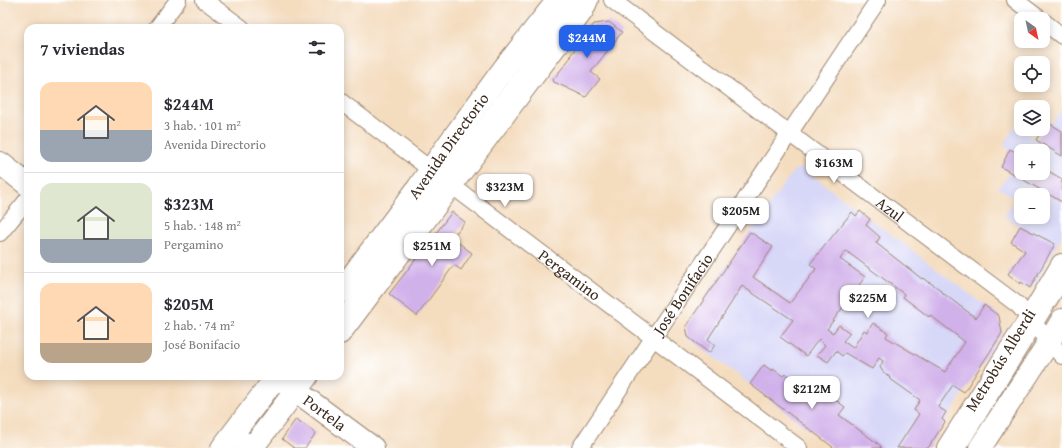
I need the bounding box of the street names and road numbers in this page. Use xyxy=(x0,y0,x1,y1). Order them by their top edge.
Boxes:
street label: Avenida Directorio xyxy=(402,88,494,204)
street label: Azul xyxy=(871,190,910,228)
street label: Pergamino xyxy=(533,243,606,306)
street label: José Bonifacio xyxy=(645,248,718,341)
street label: Metrobús Alberdi xyxy=(959,304,1041,416)
street label: Portela xyxy=(298,388,352,437)

